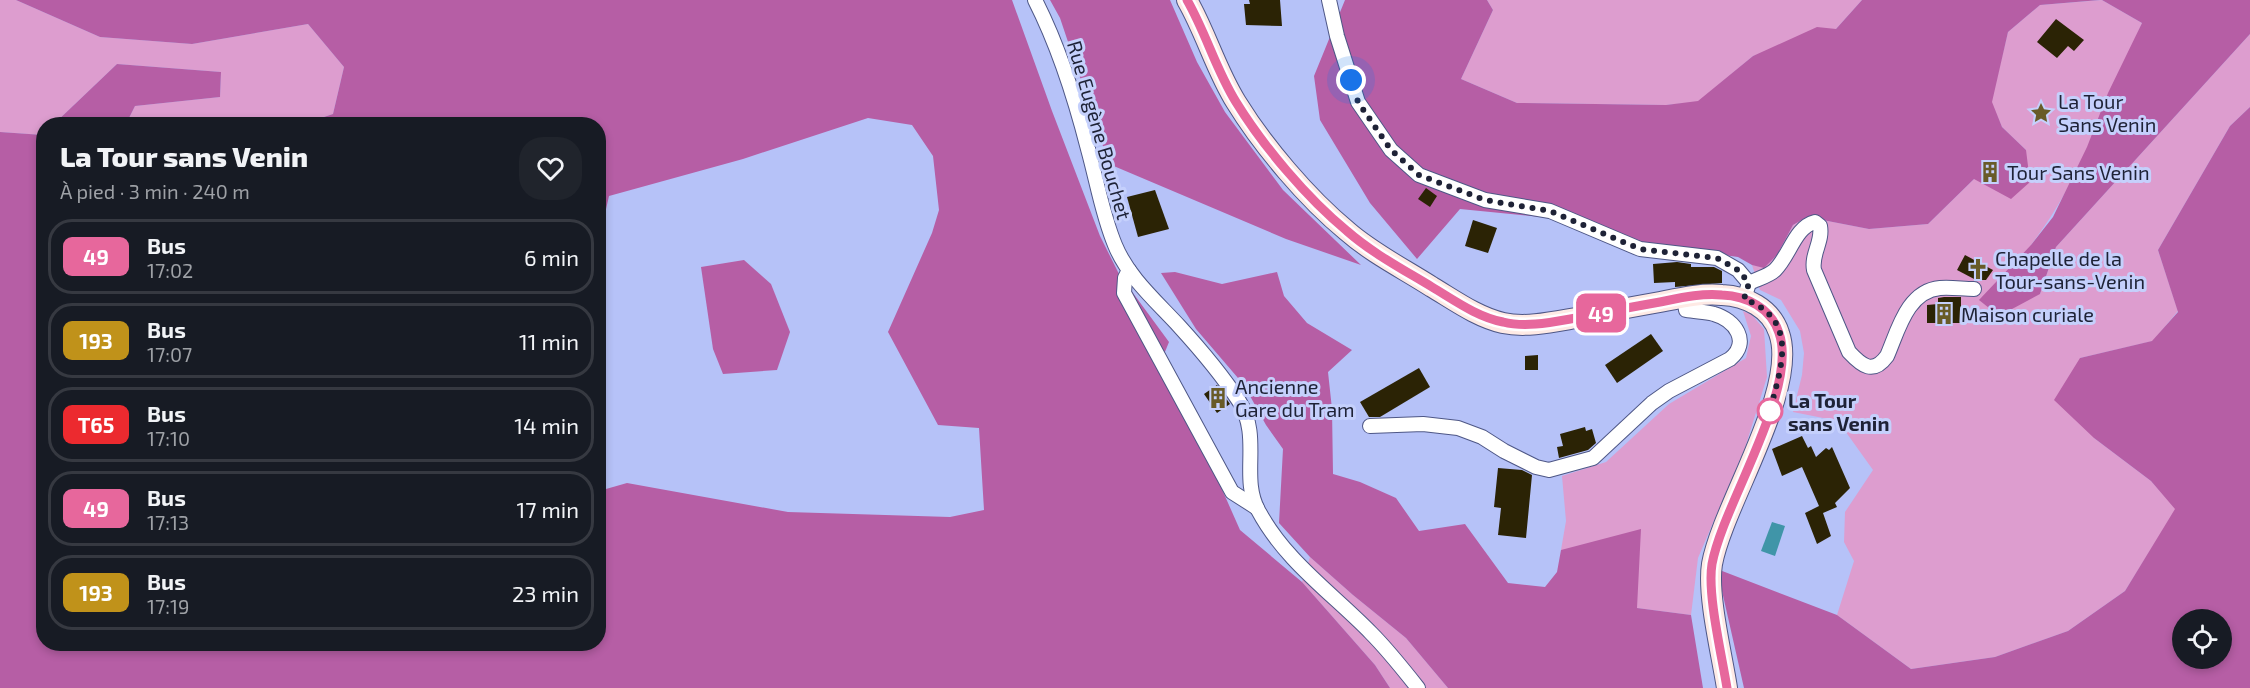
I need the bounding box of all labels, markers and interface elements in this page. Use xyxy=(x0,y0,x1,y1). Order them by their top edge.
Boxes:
street label: Rue Eugène Bouchet xyxy=(1063,38,1137,223)
your location xyxy=(1336,65,1366,95)
place label: La Tour Sans Venin xyxy=(2058,89,2156,136)
place icon: La Tour Sans Venin xyxy=(2029,101,2053,125)
button: heart xyxy=(519,137,582,200)
text: La Tour sans Venin xyxy=(60,139,308,173)
building icon: Tour Sans Venin xyxy=(1978,160,2002,184)
place label: Tour Sans Venin xyxy=(2007,160,2150,184)
text: À pied · 3 min · 240 m xyxy=(60,179,250,203)
text: Bus xyxy=(147,232,186,258)
text: 49 xyxy=(83,244,109,269)
text: 6 min xyxy=(524,244,579,270)
place label: Chapelle de la Tour-sans-Venin xyxy=(1995,246,2145,293)
church icon: Chapelle de la Tour-sans-Venin xyxy=(1966,257,1990,281)
text: 17:02 xyxy=(147,258,193,282)
line badge: 49 xyxy=(1574,294,1628,332)
text: 49 xyxy=(1588,301,1614,326)
building icon: Maison curiale xyxy=(1932,302,1956,326)
place label: Maison curiale xyxy=(1961,302,2094,326)
text: Bus xyxy=(147,316,186,342)
text: 193 xyxy=(79,328,113,353)
text: 11 min xyxy=(519,328,579,354)
text: 17:07 xyxy=(147,342,192,366)
place label: Ancienne Gare du Tram xyxy=(1235,374,1355,421)
building icon: Ancienne Gare du Tram xyxy=(1206,386,1230,410)
place label: La Tour sans Venin xyxy=(1788,388,1889,435)
marker: La Tour sans Venin xyxy=(1757,398,1783,424)
text: Bus xyxy=(147,400,186,426)
text: T65 xyxy=(78,412,114,437)
text: 14 min xyxy=(514,412,579,438)
text: 17:10 xyxy=(147,426,190,450)
text: Bus xyxy=(147,484,186,510)
text: 49 xyxy=(83,496,109,521)
text: 17 min xyxy=(517,496,579,522)
text: 17:13 xyxy=(147,510,189,534)
text: Bus xyxy=(147,568,186,594)
text: 193 xyxy=(79,580,113,605)
text: 23 min xyxy=(512,580,579,606)
text: 17:19 xyxy=(147,594,189,618)
map controls xyxy=(2172,609,2232,669)
button: locate xyxy=(2172,609,2232,669)

